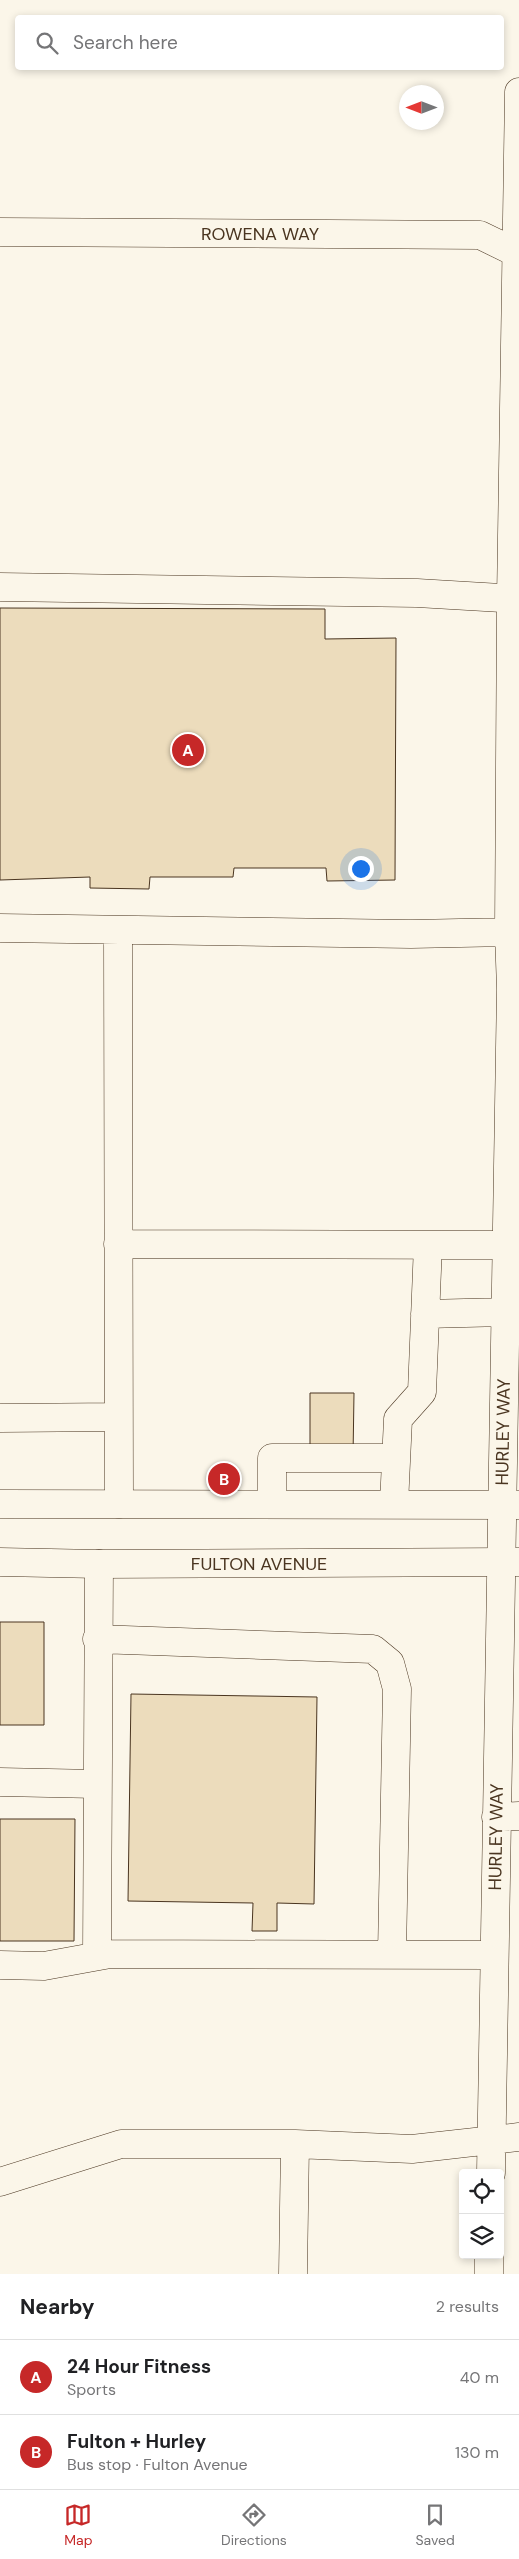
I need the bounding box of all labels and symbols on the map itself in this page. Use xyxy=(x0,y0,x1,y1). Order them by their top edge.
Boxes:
north arrow xyxy=(399,85,444,130)
street label: ROWENA WAY xyxy=(201,222,320,246)
pin: A xyxy=(172,731,204,769)
your location xyxy=(348,856,374,882)
street label: HURLEY WAY xyxy=(490,1378,516,1486)
pin: B xyxy=(208,1460,240,1498)
street label: FULTON AVENUE xyxy=(191,1552,327,1576)
street label: HURLEY WAY xyxy=(483,1783,509,1891)

